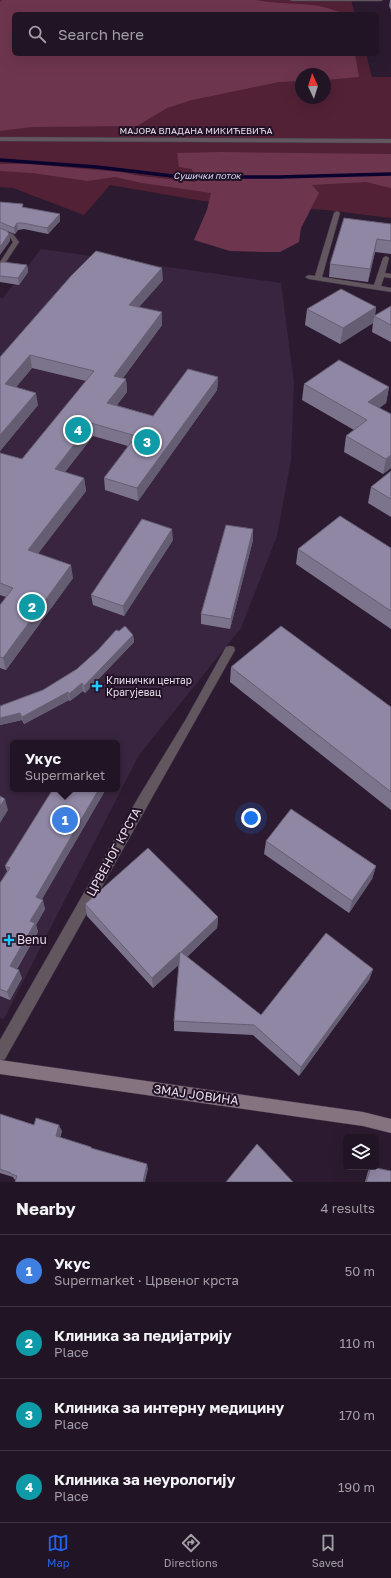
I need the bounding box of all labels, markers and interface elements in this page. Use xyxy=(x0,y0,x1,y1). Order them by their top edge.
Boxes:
search box xyxy=(12,12,379,56)
icon: search xyxy=(26,23,48,45)
text: Search here xyxy=(58,25,144,43)
north arrow xyxy=(295,68,331,104)
street label: МАЈОРА ВЛАДАНА МИКИЋЕВИЋА xyxy=(120,125,272,136)
water label: Сушички поток xyxy=(173,170,243,181)
pin: 4 xyxy=(65,415,91,445)
pin: 3 xyxy=(134,427,160,457)
pin: 2 xyxy=(19,592,45,622)
place label: Клинички центар Крагујевац xyxy=(106,674,192,698)
marker: Клинички центар Крагујевац xyxy=(91,680,103,692)
popup xyxy=(10,740,120,792)
text: Укус xyxy=(25,749,61,767)
text: Supermarket xyxy=(25,767,105,783)
pin: 1 xyxy=(52,805,78,835)
street label: ЦРВЕНОГ КРСТА xyxy=(83,805,144,899)
your location xyxy=(241,808,261,828)
place label: Benu xyxy=(17,932,47,947)
marker: Benu xyxy=(4,935,14,945)
street label: ЗМАЈ ЈОВИНА xyxy=(153,1081,240,1108)
map controls xyxy=(343,1134,379,1170)
button: layers xyxy=(343,1134,379,1170)
text: Nearby xyxy=(16,1198,76,1219)
text: 4 results xyxy=(321,1200,375,1216)
text: Укус xyxy=(54,1254,90,1272)
text: 1 xyxy=(26,1263,32,1279)
text: 50 m xyxy=(345,1263,375,1279)
text: Supermarket · Црвеног крста xyxy=(54,1272,239,1288)
text: Клиника за педијатрију xyxy=(54,1326,232,1344)
text: 2 xyxy=(25,1335,33,1351)
text: 110 m xyxy=(340,1335,375,1351)
text: Place xyxy=(54,1344,89,1360)
text: Клиника за интерну медицину xyxy=(54,1398,284,1416)
text: 3 xyxy=(25,1407,33,1423)
text: 170 m xyxy=(339,1407,375,1423)
text: Place xyxy=(54,1416,89,1432)
text: Клиника за неурологију xyxy=(54,1470,235,1488)
text: 4 xyxy=(25,1479,33,1495)
text: 190 m xyxy=(338,1479,375,1495)
text: Place xyxy=(54,1488,89,1504)
tab: Map xyxy=(47,1532,70,1569)
tab: Directions xyxy=(164,1532,218,1569)
tab: Saved xyxy=(312,1532,344,1569)

